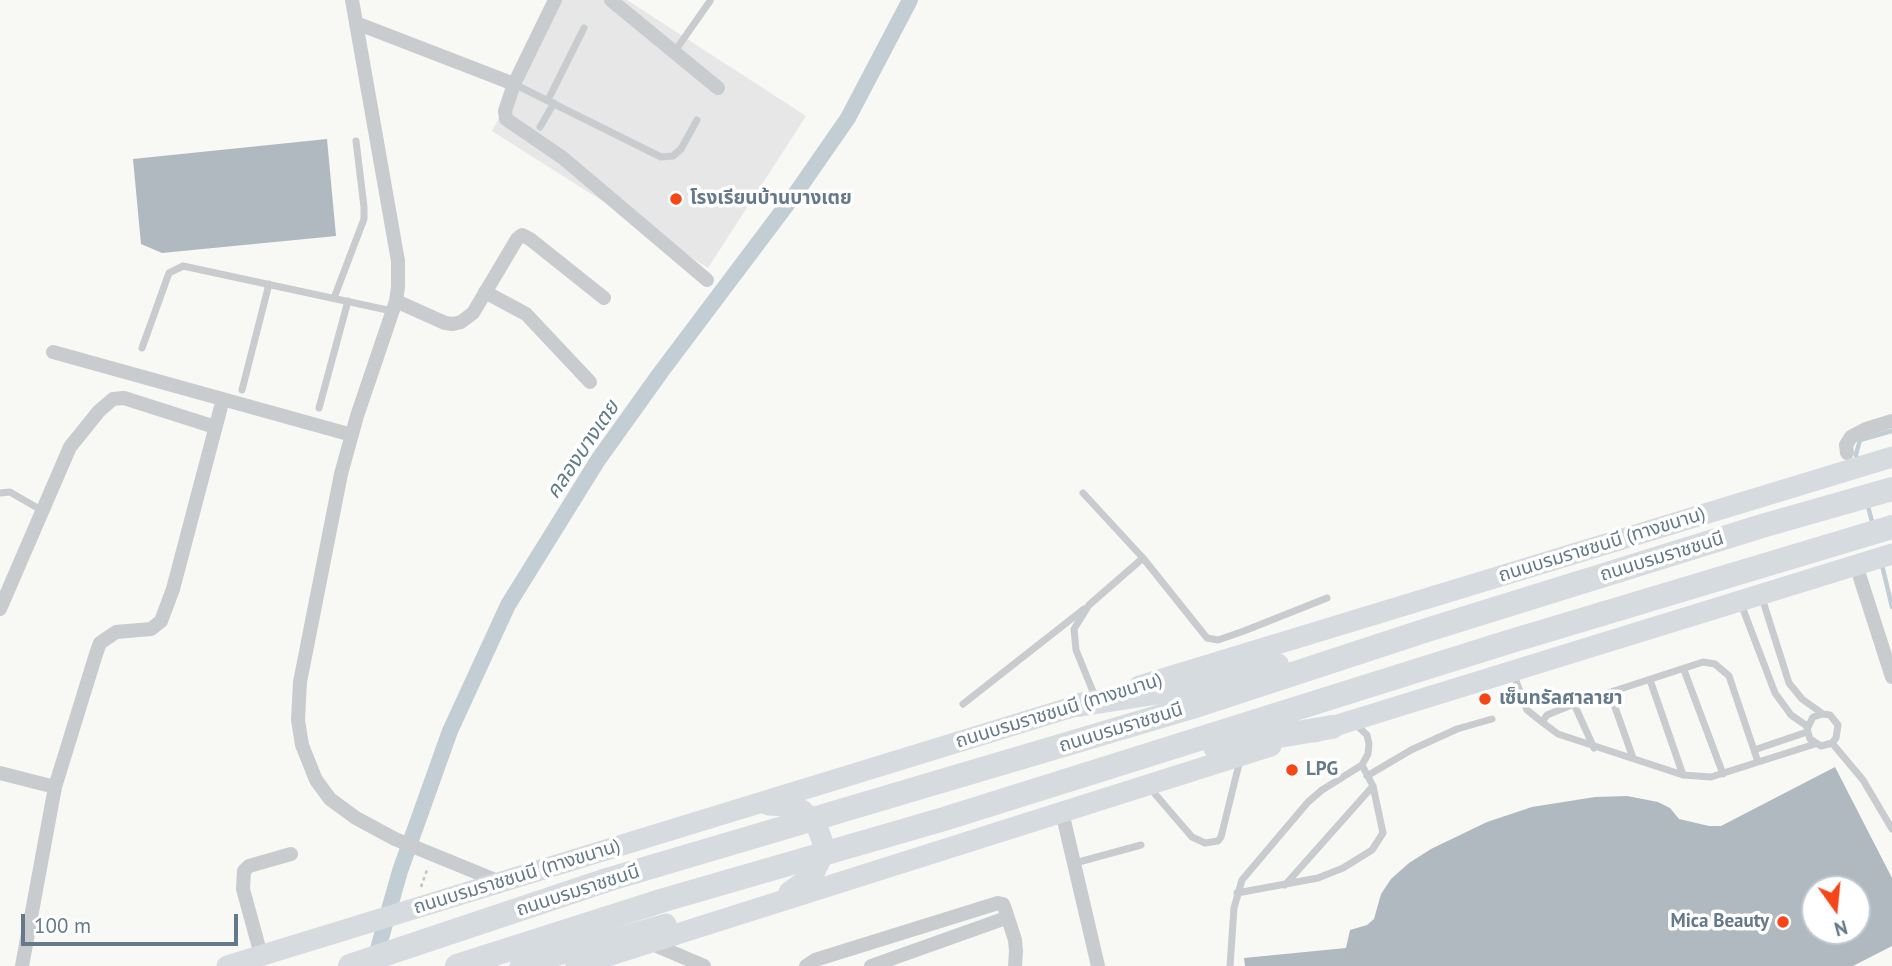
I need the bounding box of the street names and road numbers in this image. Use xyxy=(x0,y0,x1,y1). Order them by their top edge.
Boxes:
street label: ถนนบรมราชชนนี (ทางขนาน) xyxy=(1496,503,1708,587)
street label: ถนนบรมราชชนนี xyxy=(1597,527,1727,587)
street label: ถนนบรมราชชนนี (ทางขนาน) xyxy=(953,669,1165,753)
street label: ถนนบรมราชชนนี xyxy=(1056,698,1186,758)
street label: ถนนบรมราชชนนี (ทางขนาน) xyxy=(411,835,623,919)
street label: ถนนบรมราชชนนี xyxy=(513,860,643,922)

